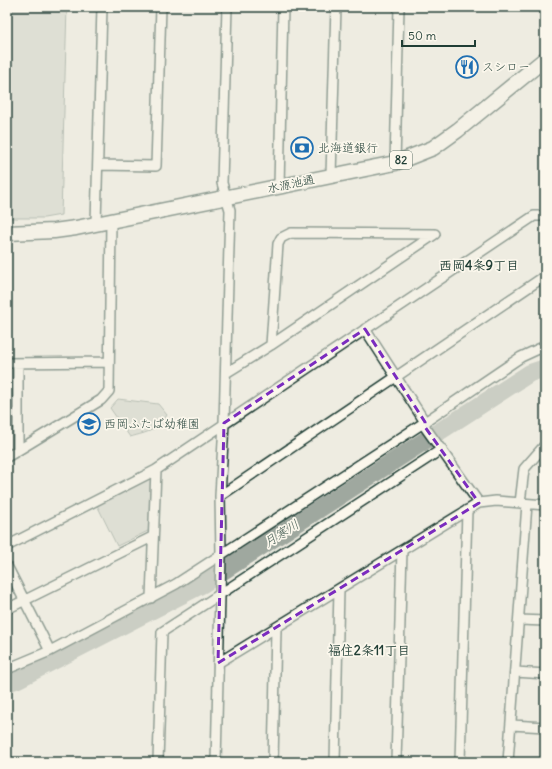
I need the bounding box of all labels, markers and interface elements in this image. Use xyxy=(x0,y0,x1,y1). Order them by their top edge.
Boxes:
scale bar xyxy=(402,22,475,48)
text: 50 m xyxy=(408,28,437,43)
restaurant icon: スシロー xyxy=(454,54,480,80)
place label: スシロー xyxy=(482,59,530,74)
bank icon: 北海道銀行 xyxy=(289,135,315,161)
place label: 北海道銀行 xyxy=(318,140,378,155)
road number: 82 xyxy=(390,151,412,169)
street label: 水源池通 xyxy=(266,171,316,196)
district label: 西岡4条9丁目 xyxy=(439,257,519,274)
school or university icon: 西岡ふたば幼稚園 xyxy=(76,411,102,437)
place label: 西岡ふたば幼稚園 xyxy=(104,416,200,431)
water label: 月寒川 xyxy=(260,516,302,551)
district label: 福住2条11丁目 xyxy=(328,642,410,659)

